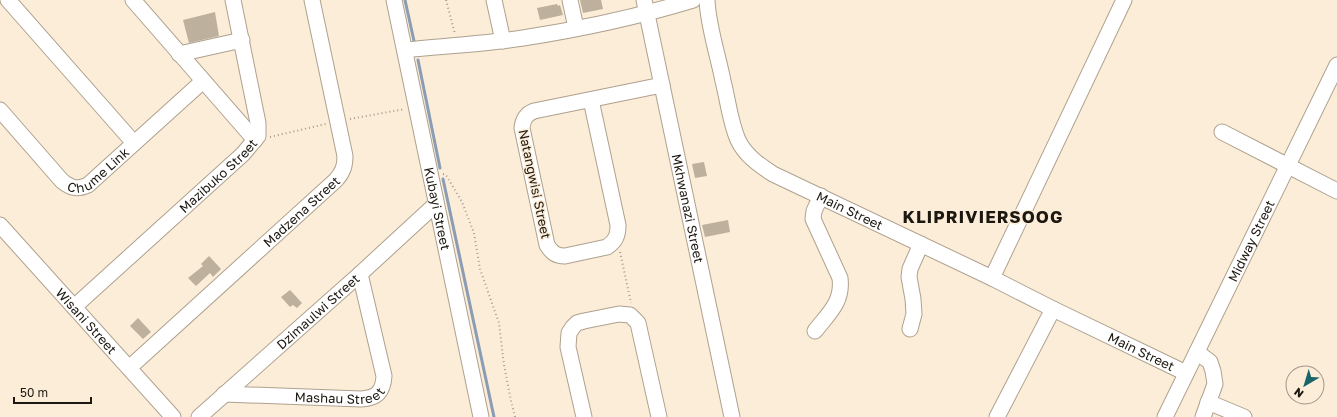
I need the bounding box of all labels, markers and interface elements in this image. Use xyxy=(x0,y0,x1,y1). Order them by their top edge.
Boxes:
street label: Natangwisi Street xyxy=(516,128,554,240)
street label: Mazibuko Street xyxy=(176,135,260,216)
street label: Chume Link xyxy=(65,144,133,196)
street label: Mkhwanazi Street xyxy=(669,152,707,265)
street label: Kubayi Street xyxy=(421,166,454,251)
street label: Madzena Street xyxy=(260,173,343,250)
street label: Main Street xyxy=(814,188,886,233)
street label: Midway Street xyxy=(1224,197,1278,284)
district label: KLIPRIVIERSOOG xyxy=(903,206,1063,227)
street label: Dzimaulwi Street xyxy=(273,270,363,352)
street label: Wisani Street xyxy=(52,284,120,357)
street label: Main Street xyxy=(1106,329,1177,374)
north arrow xyxy=(1285,365,1325,405)
scale bar xyxy=(14,379,91,405)
street label: Mashau Street xyxy=(294,384,388,407)
text: 50 m xyxy=(20,385,48,400)
text: N xyxy=(1291,386,1306,401)

